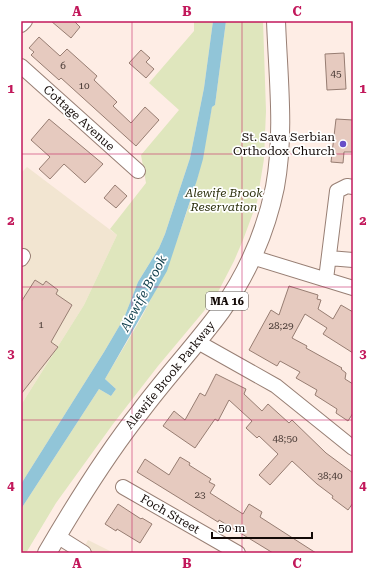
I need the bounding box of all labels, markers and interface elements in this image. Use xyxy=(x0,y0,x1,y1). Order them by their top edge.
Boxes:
text: A xyxy=(72,4,82,19)
text: B xyxy=(182,4,192,19)
text: C xyxy=(292,4,302,19)
house number: 6 xyxy=(60,60,66,71)
house number: 45 xyxy=(330,68,342,79)
house number: 10 xyxy=(78,80,90,91)
text: 1 xyxy=(7,81,15,96)
text: 1 xyxy=(359,81,367,96)
street label: Cottage Avenue xyxy=(41,82,118,154)
place label: St. Sava Serbian Orthodox Church xyxy=(233,130,335,158)
marker: St. Sava Serbian Orthodox Church xyxy=(338,139,348,149)
park label: Alewife Brook Reservation xyxy=(184,186,263,214)
text: 2 xyxy=(7,213,15,228)
text: 2 xyxy=(359,213,367,228)
water label: Alewife Brook xyxy=(117,252,170,335)
road number: MA 16 xyxy=(206,292,248,310)
street label: Alewife Brook Parkway xyxy=(122,318,218,432)
house number: 1 xyxy=(38,319,44,330)
house number: 28;29 xyxy=(268,320,294,331)
text: 3 xyxy=(7,346,15,361)
text: 3 xyxy=(359,346,367,361)
house number: 48;50 xyxy=(272,433,298,444)
house number: 38;40 xyxy=(317,470,343,481)
text: 4 xyxy=(7,478,15,493)
text: 4 xyxy=(359,478,367,493)
house number: 23 xyxy=(194,489,206,500)
street label: Foch Street xyxy=(138,491,203,537)
scale bar xyxy=(212,514,312,540)
text: 50 m xyxy=(218,521,245,535)
text: A xyxy=(72,556,82,571)
text: B xyxy=(182,556,192,571)
text: C xyxy=(292,556,302,571)

